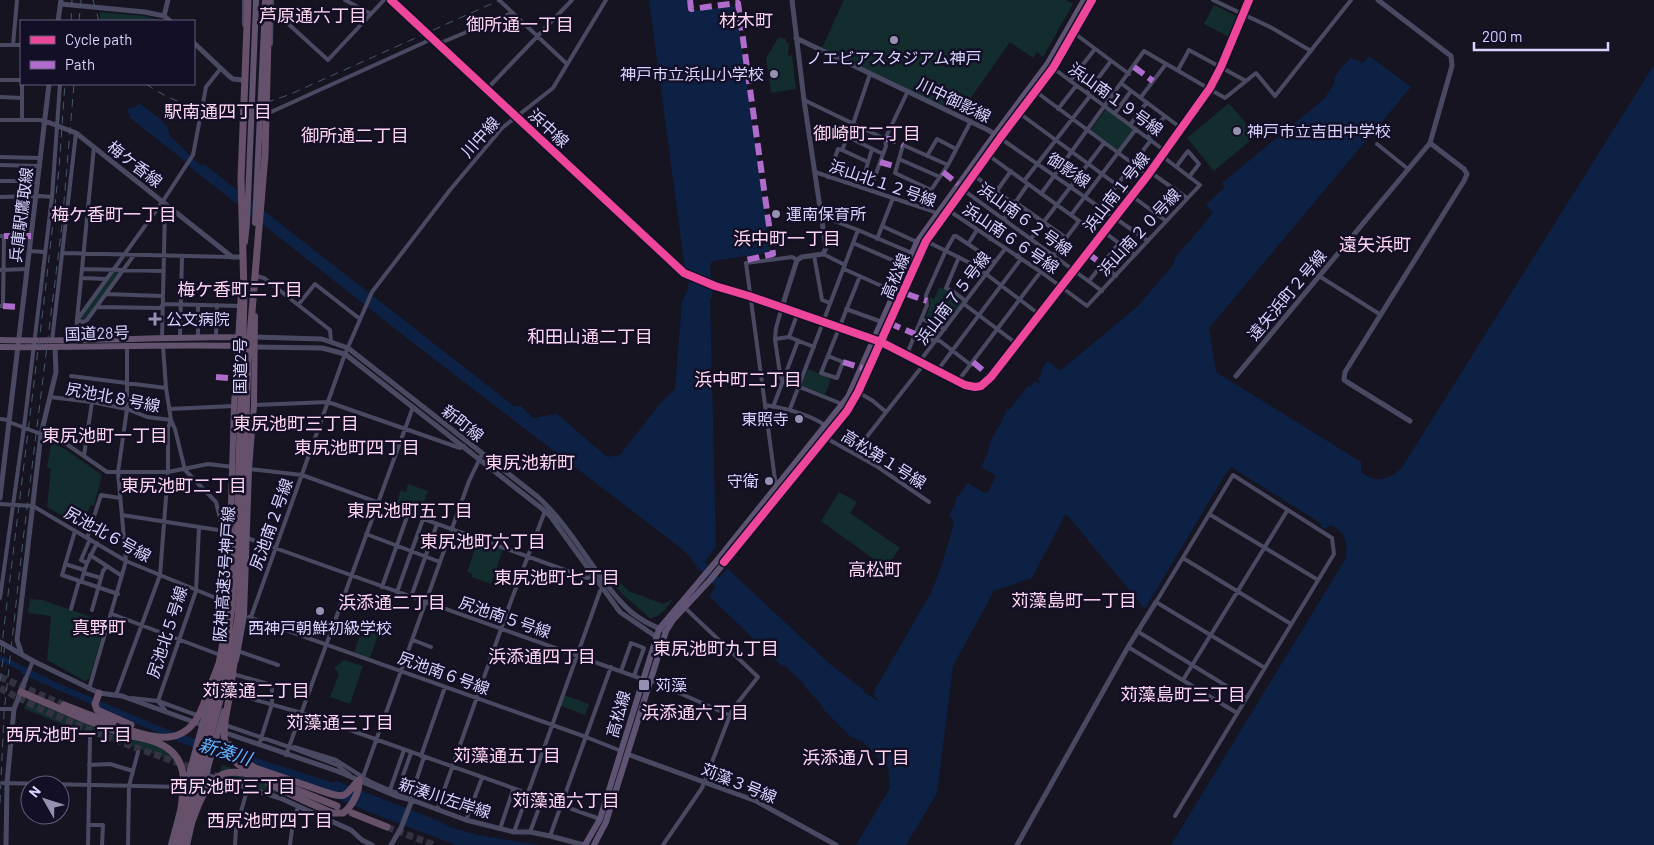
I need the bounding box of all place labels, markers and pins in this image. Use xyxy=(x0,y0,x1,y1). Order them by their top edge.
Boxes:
marker: ノエビアスタジアム神戸 xyxy=(888,34,900,46)
place label: ノエビアスタジアム神戸 xyxy=(807,48,981,67)
place label: 神戸市立浜山小学校 xyxy=(620,64,764,83)
marker: 神戸市立浜山小学校 xyxy=(768,68,780,80)
place label: 神戸市立吉田中学校 xyxy=(1247,121,1391,140)
marker: 神戸市立吉田中学校 xyxy=(1231,125,1243,137)
place label: 運南保育所 xyxy=(786,204,866,223)
marker: 運南保育所 xyxy=(770,208,782,220)
place label: 公文病院 xyxy=(166,309,230,328)
marker: 公文病院 xyxy=(148,312,162,326)
place label: 東照寺 xyxy=(741,409,789,428)
marker: 東照寺 xyxy=(793,413,805,425)
place label: 守衛 xyxy=(727,471,759,490)
marker: 守衛 xyxy=(763,475,775,487)
marker: 西神戸朝鮮初級学校 xyxy=(314,605,326,617)
place label: 西神戸朝鮮初級学校 xyxy=(248,618,392,637)
place label: 苅藻 xyxy=(655,675,687,694)
marker: 苅藻 xyxy=(637,678,651,692)

